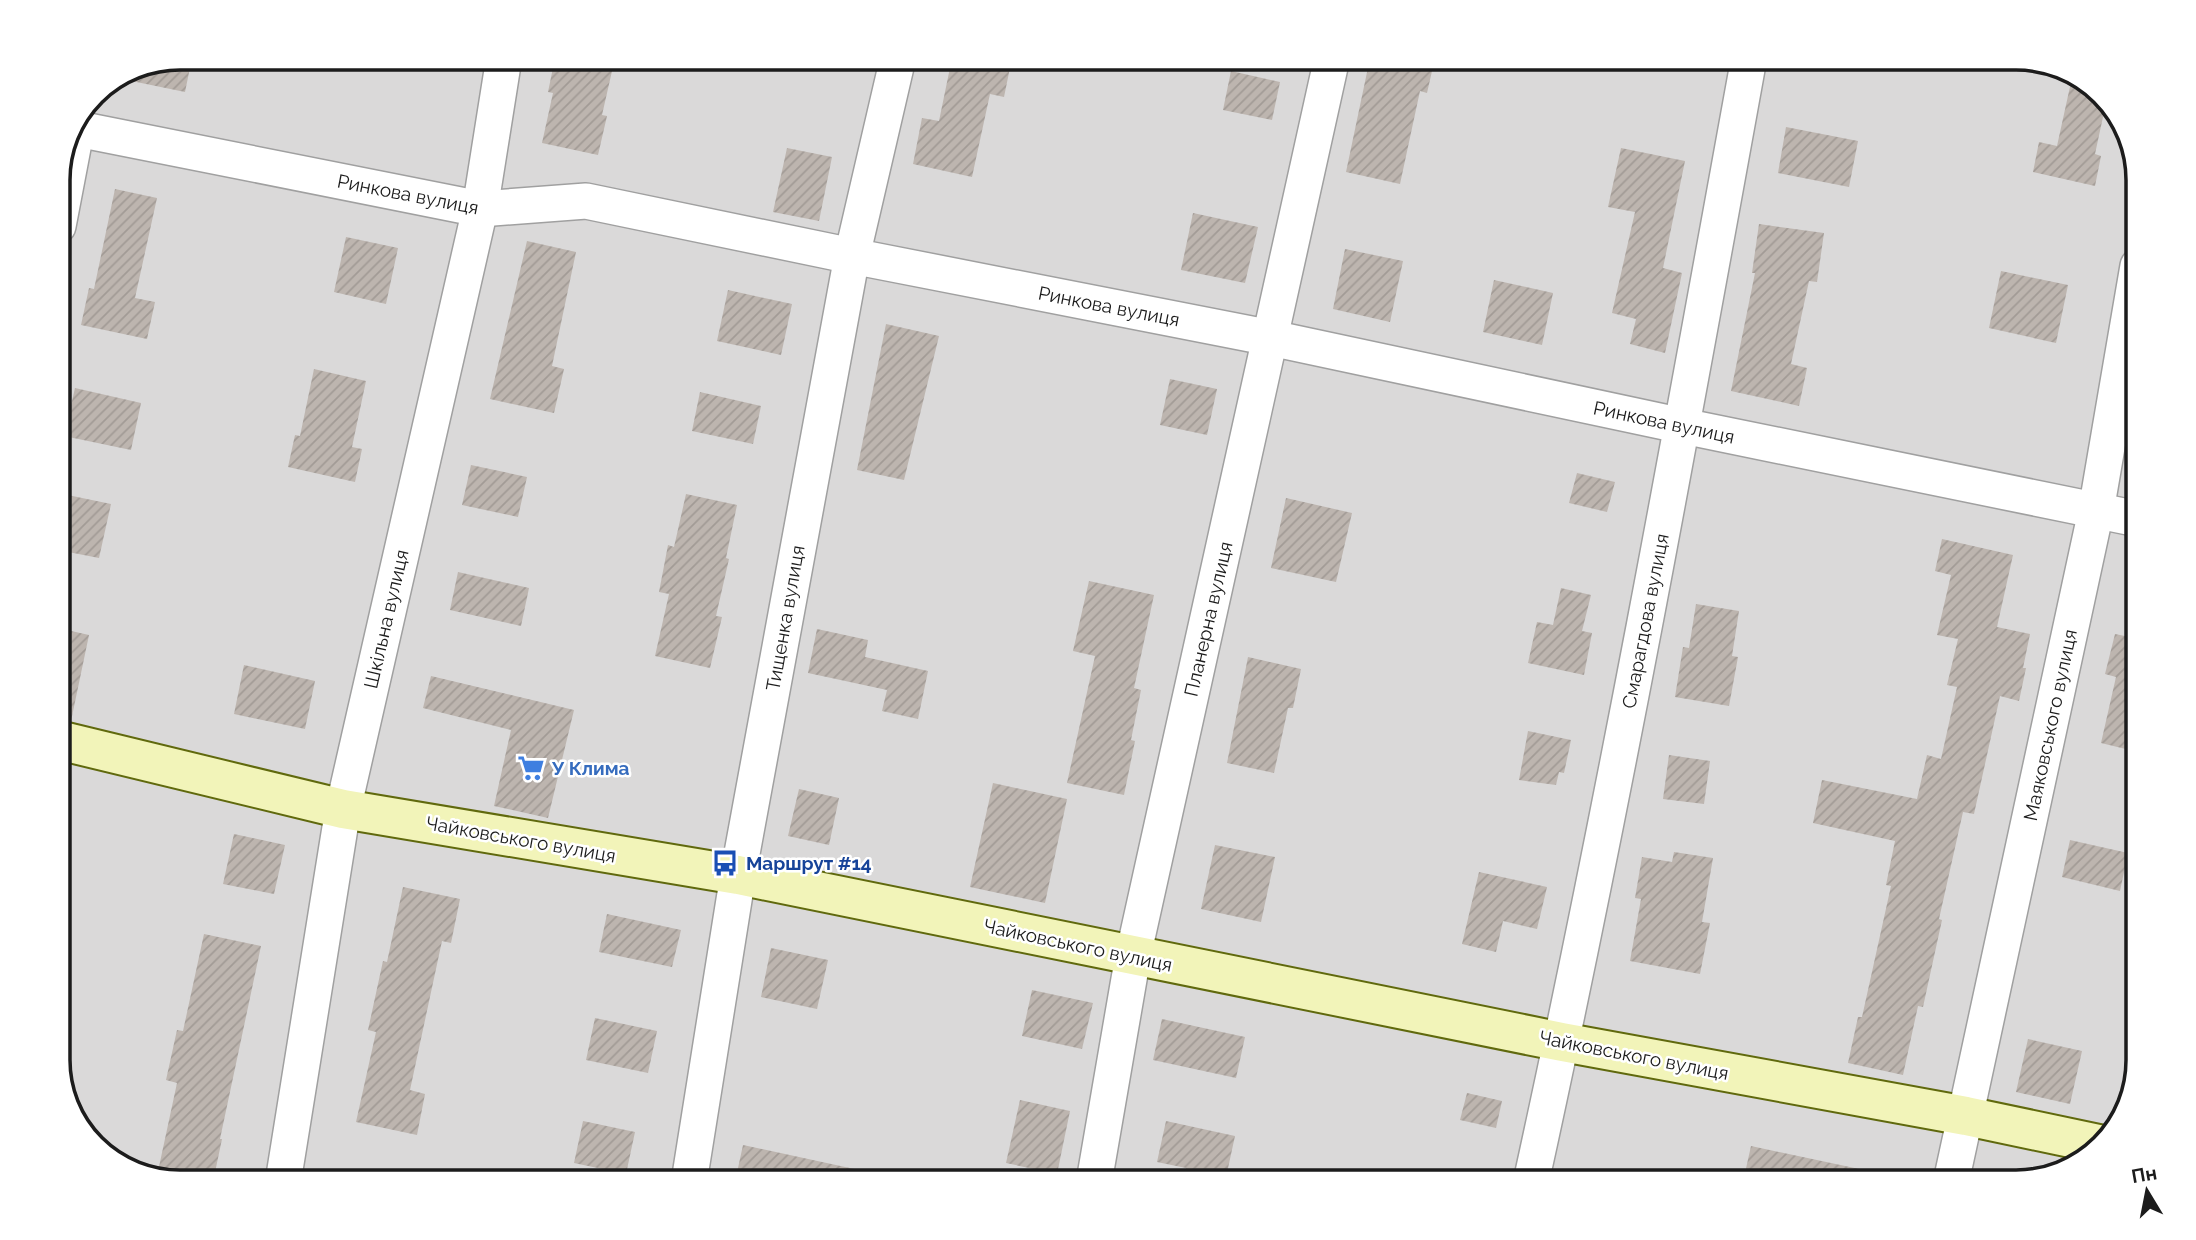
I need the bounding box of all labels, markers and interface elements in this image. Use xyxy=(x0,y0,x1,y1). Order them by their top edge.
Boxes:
street label: Ринкова вулиця xyxy=(335,169,481,219)
street label: Ринкова вулиця xyxy=(1036,281,1182,331)
street label: Ринкова вулиця xyxy=(1591,396,1737,448)
street label: Смарагдова вулиця xyxy=(1617,532,1673,710)
street label: Планерна вулиця xyxy=(1179,539,1237,699)
street label: Тищенка вулиця xyxy=(761,543,809,693)
street label: Шкільна вулиця xyxy=(359,547,413,691)
street label: Маяковського вулиця xyxy=(2019,627,2081,823)
supermarket icon: У Клима xyxy=(516,753,546,783)
place label: У Клима xyxy=(551,757,630,779)
street label: Чайковського вулиця xyxy=(424,811,618,867)
bus stop icon: Маршрут #14 xyxy=(710,848,740,878)
place label: Маршрут #14 xyxy=(746,852,872,874)
street label: Чайковського вулиця xyxy=(982,914,1174,976)
street label: Чайковського вулиця xyxy=(1537,1026,1731,1084)
north arrow xyxy=(2112,1156,2182,1226)
text: Пн xyxy=(2130,1161,2158,1187)

